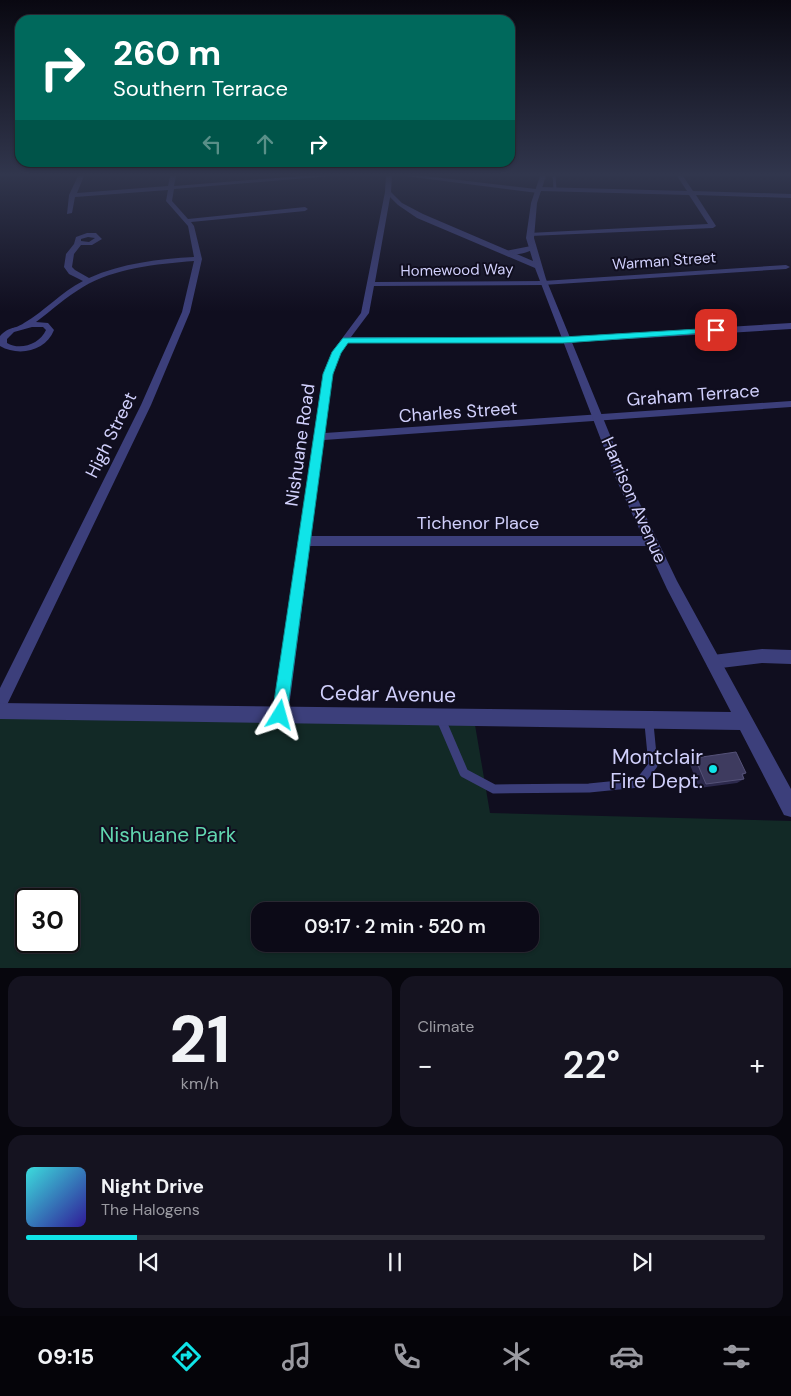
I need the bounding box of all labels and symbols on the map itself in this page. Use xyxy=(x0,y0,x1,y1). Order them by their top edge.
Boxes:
street label: Warman Street xyxy=(611,247,717,275)
street label: Homewood Way xyxy=(400,259,514,281)
pin xyxy=(695,309,737,351)
street label: Graham Terrace xyxy=(626,378,760,412)
street label: Nishuane Road xyxy=(280,382,320,508)
street label: High Street xyxy=(80,388,142,482)
street label: Charles Street xyxy=(398,396,518,428)
street label: Harrison Avenue xyxy=(595,433,673,567)
street label: Tichenor Place xyxy=(417,511,539,535)
street label: Cedar Avenue xyxy=(320,679,456,709)
position arrow xyxy=(253,688,305,740)
place label: Montclair Fire Dept. xyxy=(610,743,703,795)
marker: Montclair Fire Dept. xyxy=(707,763,719,775)
park label: Nishuane Park xyxy=(100,821,237,849)
speed limit sign: 30 xyxy=(15,888,80,953)

